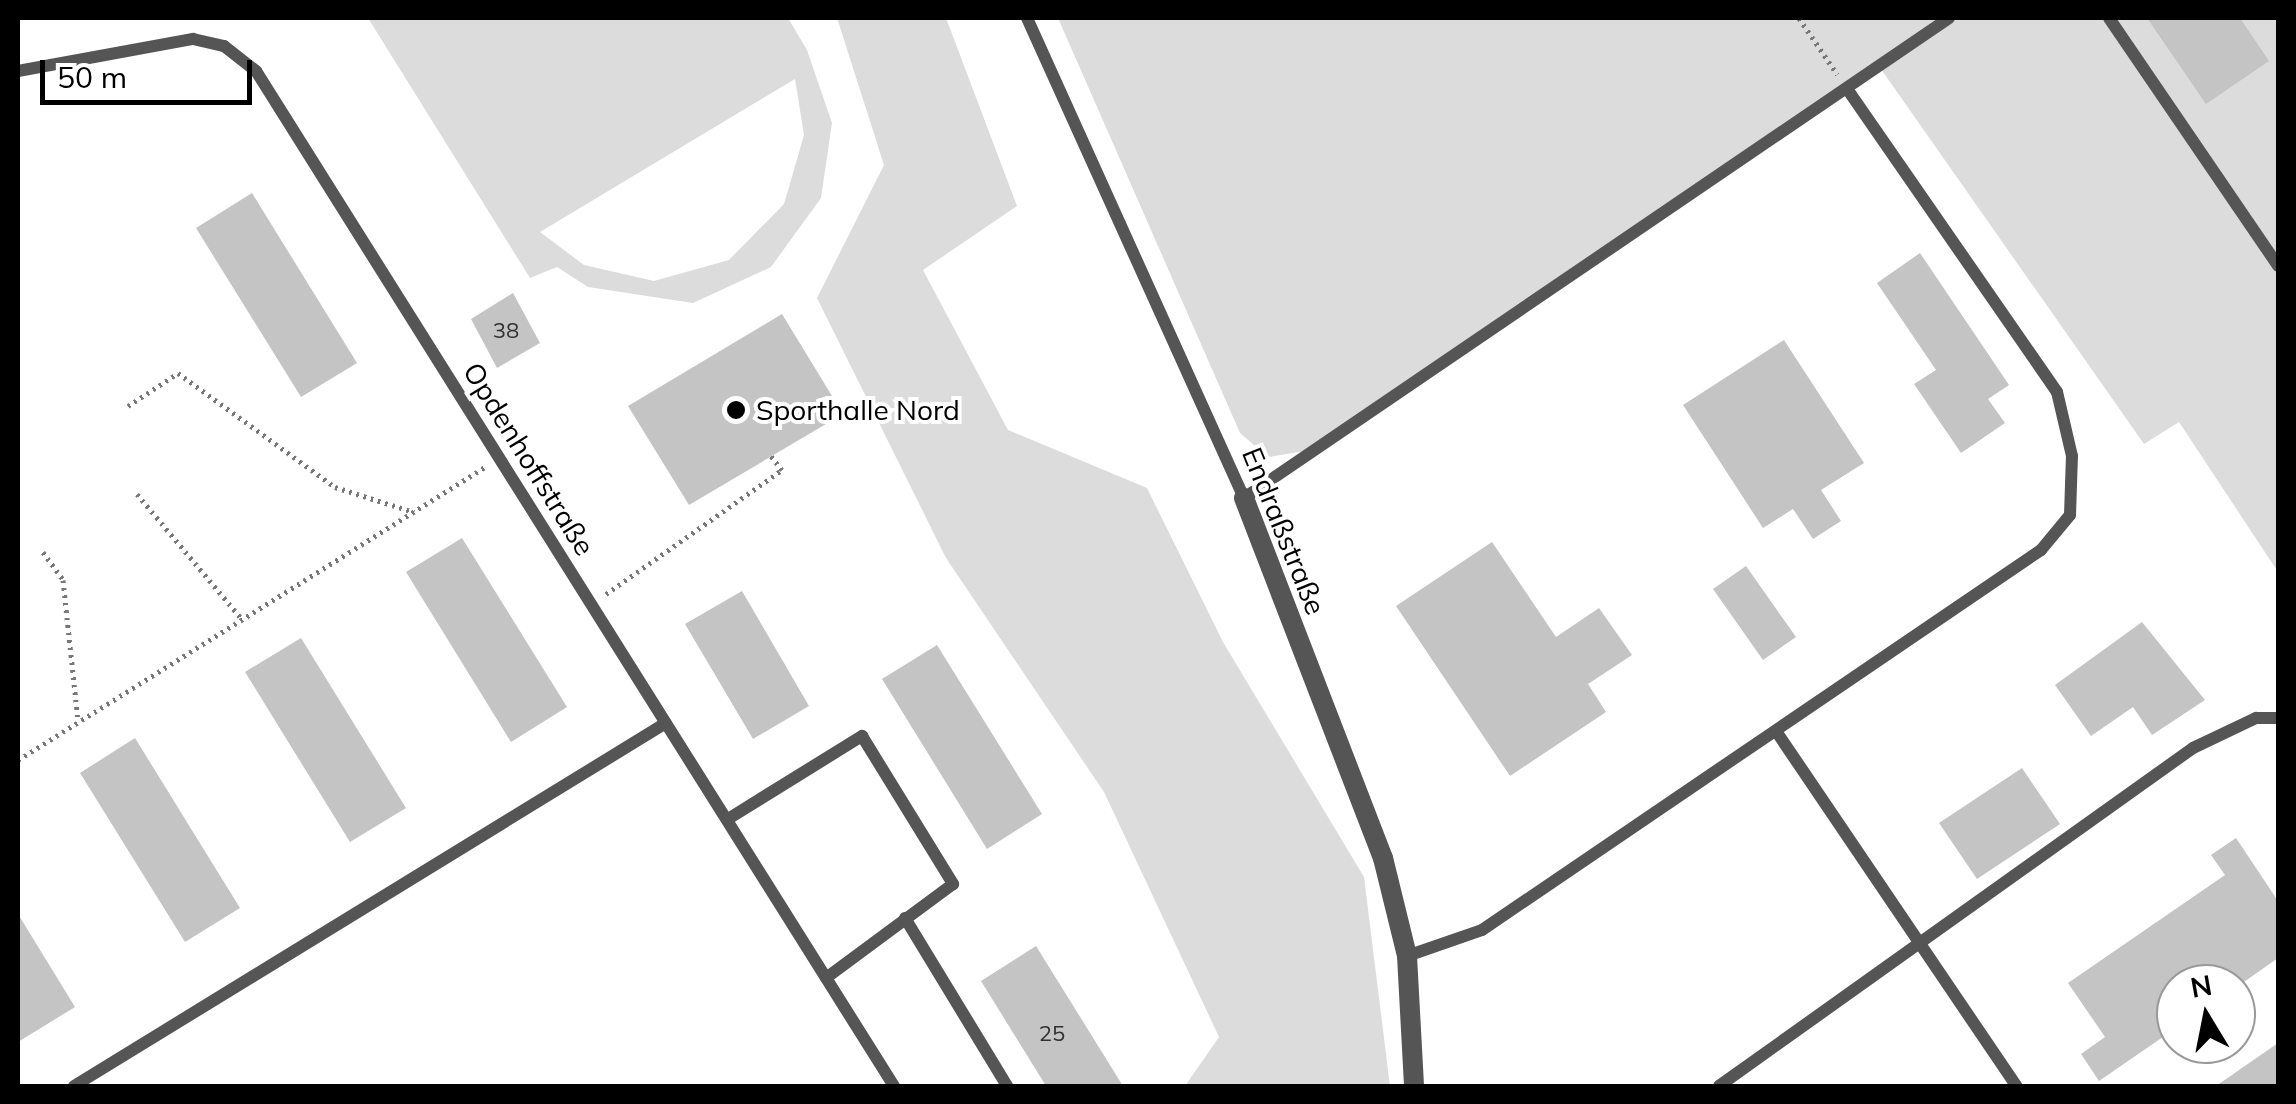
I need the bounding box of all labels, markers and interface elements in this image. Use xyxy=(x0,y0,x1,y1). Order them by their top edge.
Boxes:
scale bar xyxy=(45,40,258,102)
text: 50 m xyxy=(57,58,127,96)
house number: 38 xyxy=(493,318,519,344)
street label: Opdenhoffstraße xyxy=(456,356,602,562)
place label: Sporthalle Nord xyxy=(756,393,960,427)
marker: Sporthalle Nord xyxy=(725,399,747,421)
street label: Endraßstraße xyxy=(1235,442,1333,620)
north arrow xyxy=(2156,964,2256,1064)
text: N xyxy=(2188,967,2214,1005)
house number: 25 xyxy=(1039,1021,1065,1047)

